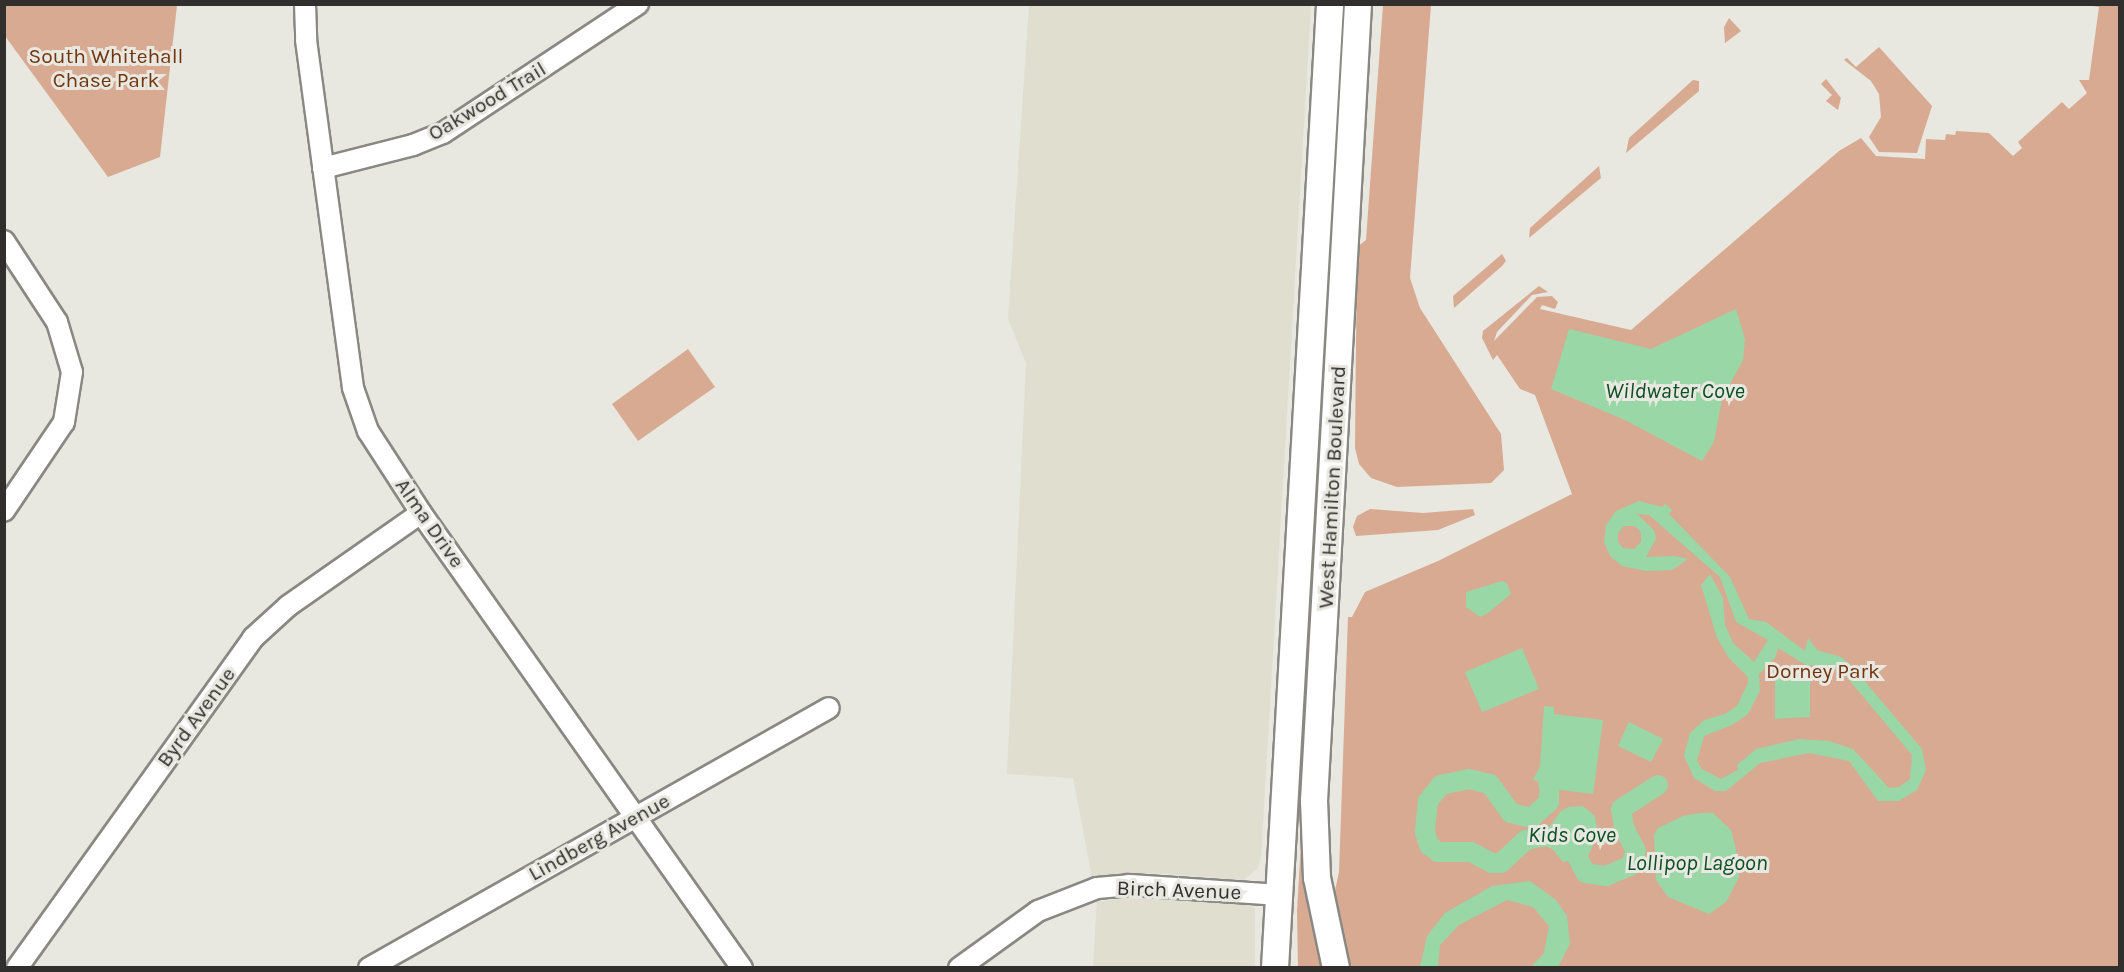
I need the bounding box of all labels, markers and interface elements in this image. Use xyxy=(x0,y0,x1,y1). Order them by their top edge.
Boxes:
park label: South Whitehall Chase Park xyxy=(29,43,183,93)
street label: Oakwood Trail xyxy=(424,56,550,146)
street label: West Hamilton Boulevard xyxy=(1313,365,1351,609)
water label: Wildwater Cove xyxy=(1605,379,1745,405)
street label: Alma Drive xyxy=(390,474,470,572)
park label: Dorney Park xyxy=(1766,658,1880,684)
street label: Byrd Avenue xyxy=(151,662,241,772)
street label: Lindberg Avenue xyxy=(524,788,674,886)
water label: Kids Cove xyxy=(1528,823,1616,849)
water label: Lollipop Lagoon xyxy=(1626,851,1768,877)
street label: Birch Avenue xyxy=(1116,875,1242,905)

